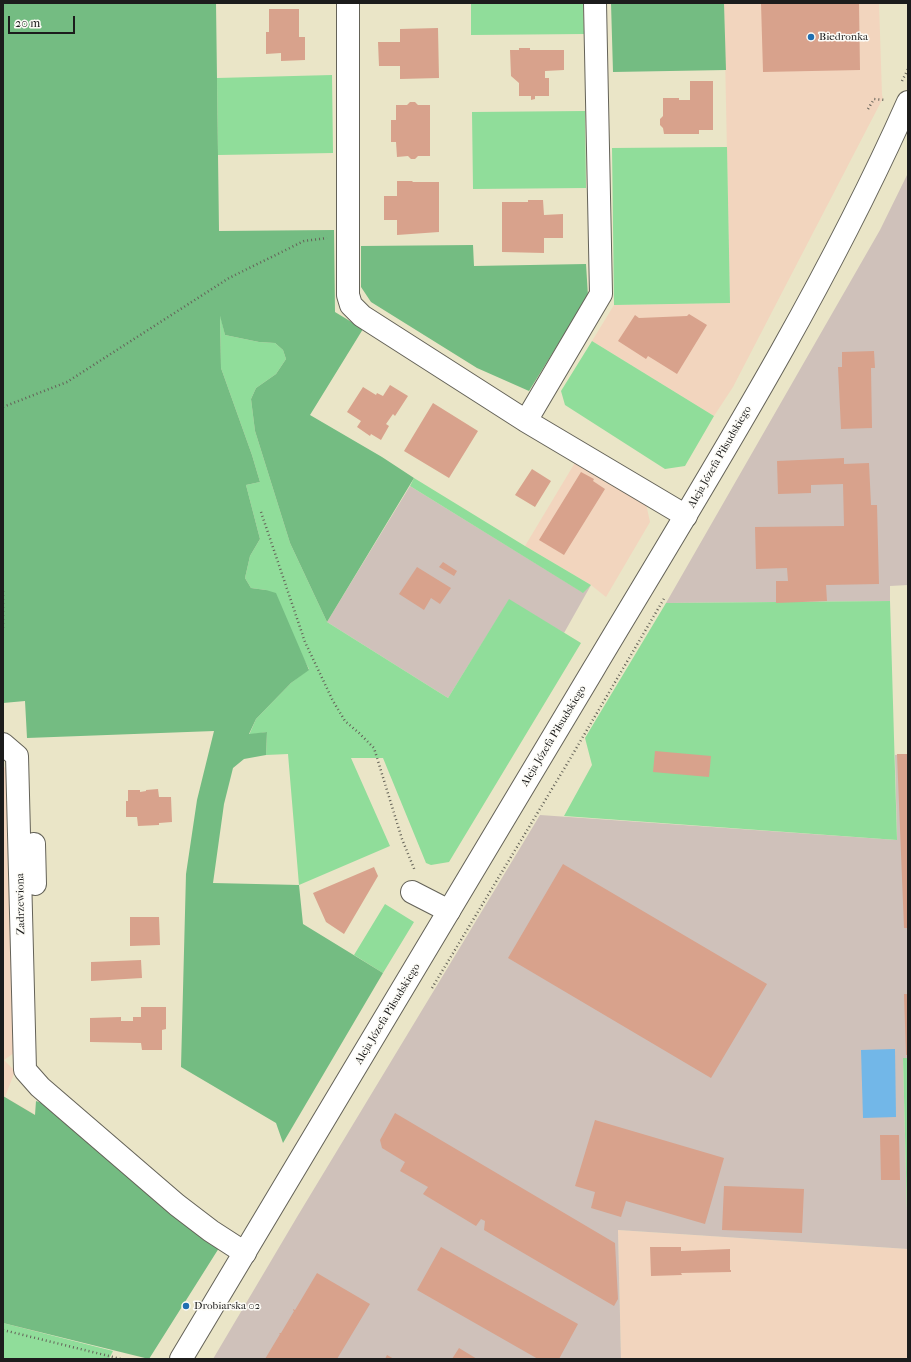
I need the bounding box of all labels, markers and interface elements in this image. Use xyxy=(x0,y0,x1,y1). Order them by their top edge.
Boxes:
scale bar xyxy=(10,8,77,34)
text: 20 m xyxy=(15,16,40,30)
place label: Biedronka xyxy=(819,30,868,44)
marker: Biedronka xyxy=(806,32,816,42)
street label: Aleja Józefa Piłsudskiego xyxy=(685,404,755,510)
street label: Aleja Józefa Piłsudskiego xyxy=(519,683,589,789)
street label: Zadrzewiona xyxy=(14,873,28,935)
street label: Aleja Józefa Piłsudskiego xyxy=(353,961,423,1067)
place label: Drobiarska 02 xyxy=(194,1299,260,1313)
marker: Drobiarska 02 xyxy=(181,1301,191,1311)

